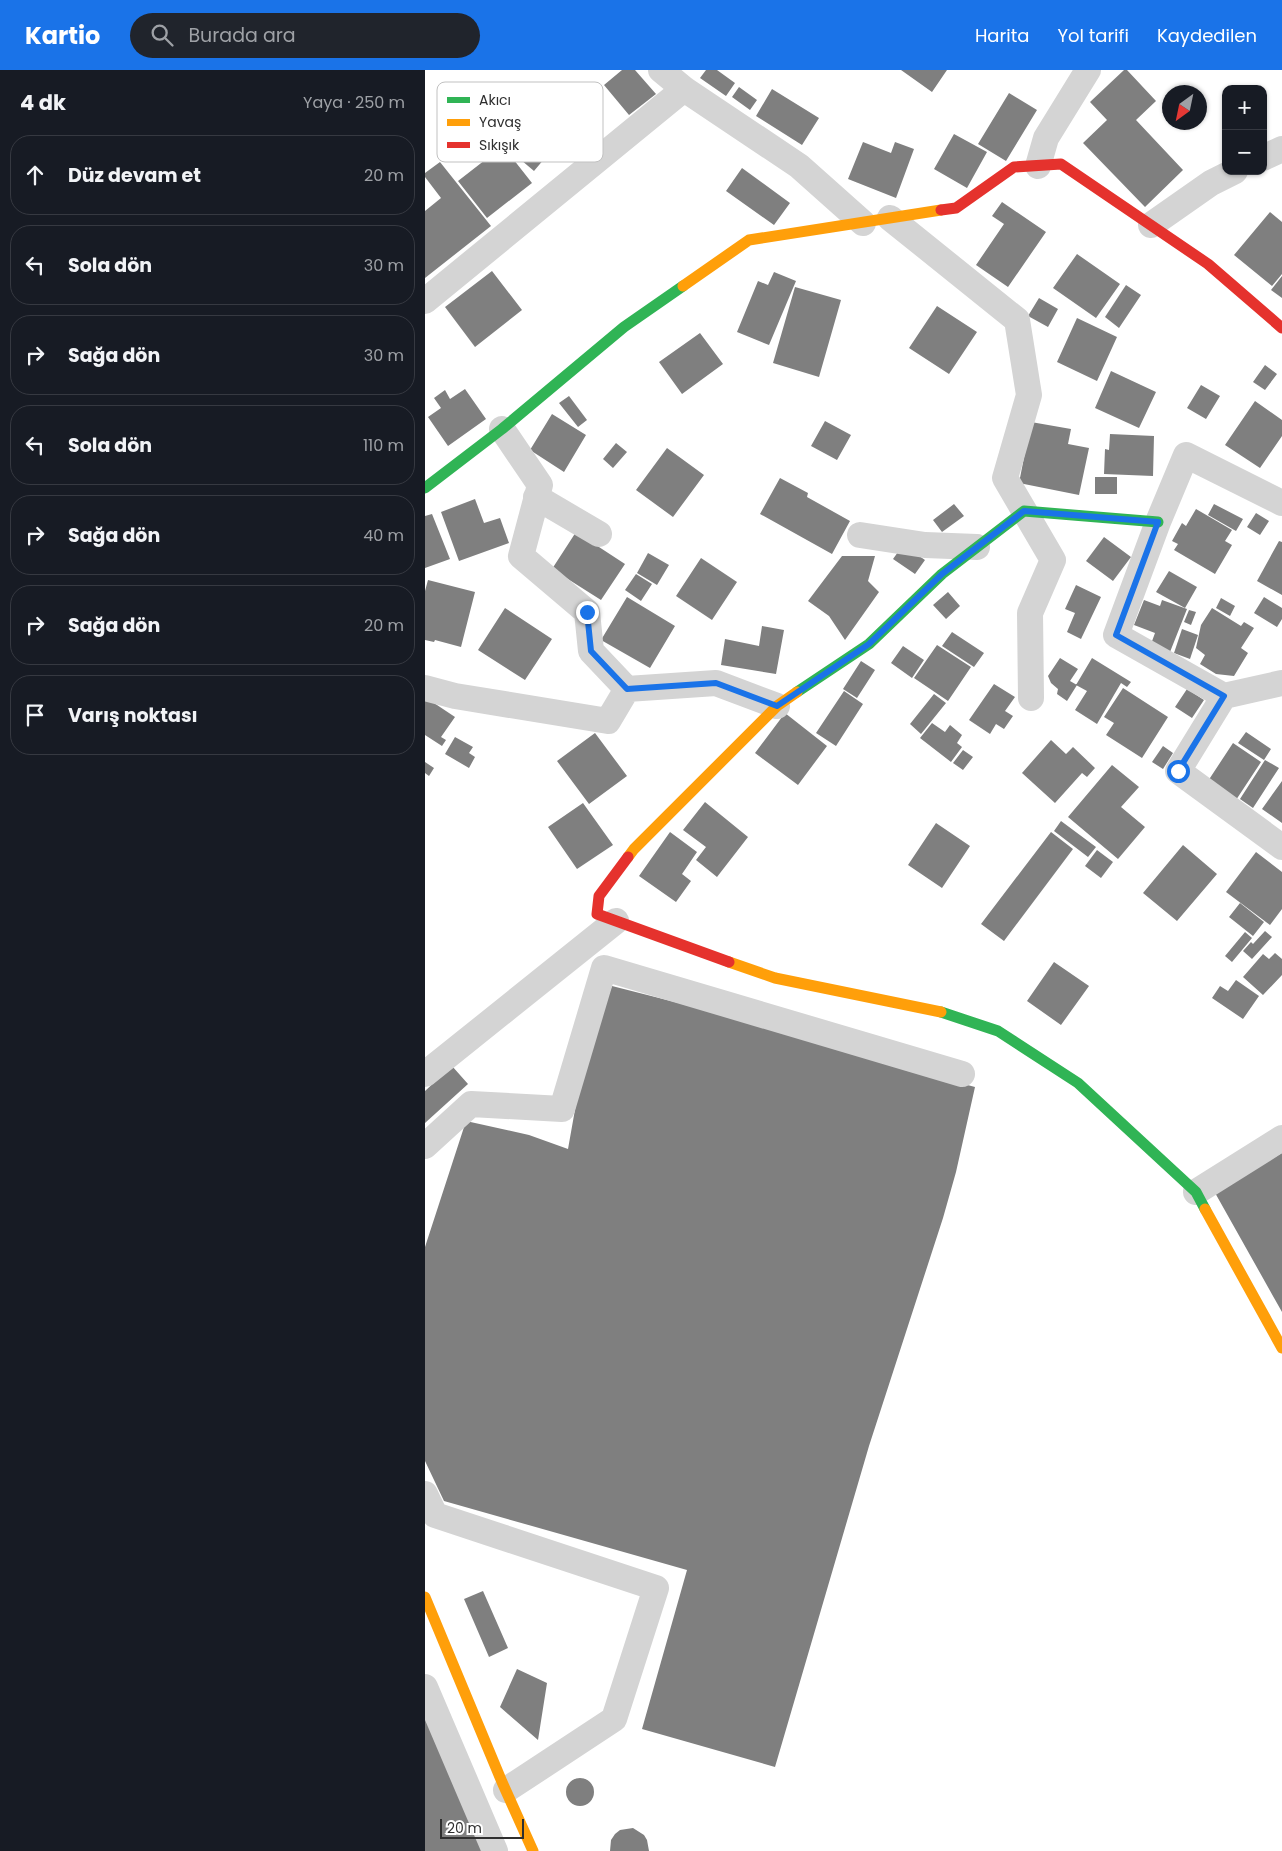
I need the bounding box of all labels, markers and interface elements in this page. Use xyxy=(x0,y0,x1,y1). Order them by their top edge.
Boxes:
search box xyxy=(130,13,480,58)
text: Kartio xyxy=(25,19,100,52)
icon: search xyxy=(148,21,176,49)
text: Burada ara xyxy=(188,22,296,49)
text: Harita xyxy=(975,23,1029,48)
text: Yol tarifi xyxy=(1057,23,1129,48)
text: Kaydedilen xyxy=(1157,23,1257,48)
legend xyxy=(437,82,603,162)
north arrow xyxy=(1162,85,1207,130)
map controls xyxy=(1222,85,1267,175)
button: + xyxy=(1222,85,1267,130)
text: 4 dk xyxy=(20,88,66,117)
text: Akıcı xyxy=(479,90,511,110)
text: Yaya · 250 m xyxy=(303,91,405,114)
text: Yavaş xyxy=(479,112,521,132)
button: − xyxy=(1222,130,1267,175)
text: Sıkışık xyxy=(479,135,520,155)
icon: ahead xyxy=(21,161,49,189)
text: Düz devam et xyxy=(68,162,201,189)
text: 20 m xyxy=(364,164,404,187)
icon: left xyxy=(21,251,49,279)
text: Sola dön xyxy=(68,252,152,279)
text: 30 m xyxy=(364,254,404,277)
icon: right xyxy=(21,341,49,369)
text: Sağa dön xyxy=(68,342,160,369)
text: 30 m xyxy=(364,344,404,367)
icon: left xyxy=(21,431,49,459)
text: Sola dön xyxy=(68,432,152,459)
text: 110 m xyxy=(363,434,404,457)
icon: right xyxy=(21,521,49,549)
text: Sağa dön xyxy=(68,522,160,549)
text: 40 m xyxy=(363,524,404,547)
route end xyxy=(576,601,599,624)
icon: right xyxy=(21,611,49,639)
text: Sağa dön xyxy=(68,612,160,639)
text: 20 m xyxy=(364,614,404,637)
icon: arrive xyxy=(21,701,49,729)
text: Varış noktası xyxy=(68,702,198,729)
route start xyxy=(1167,760,1190,783)
scale bar xyxy=(440,1816,524,1839)
text: 20 m xyxy=(447,1818,482,1838)

